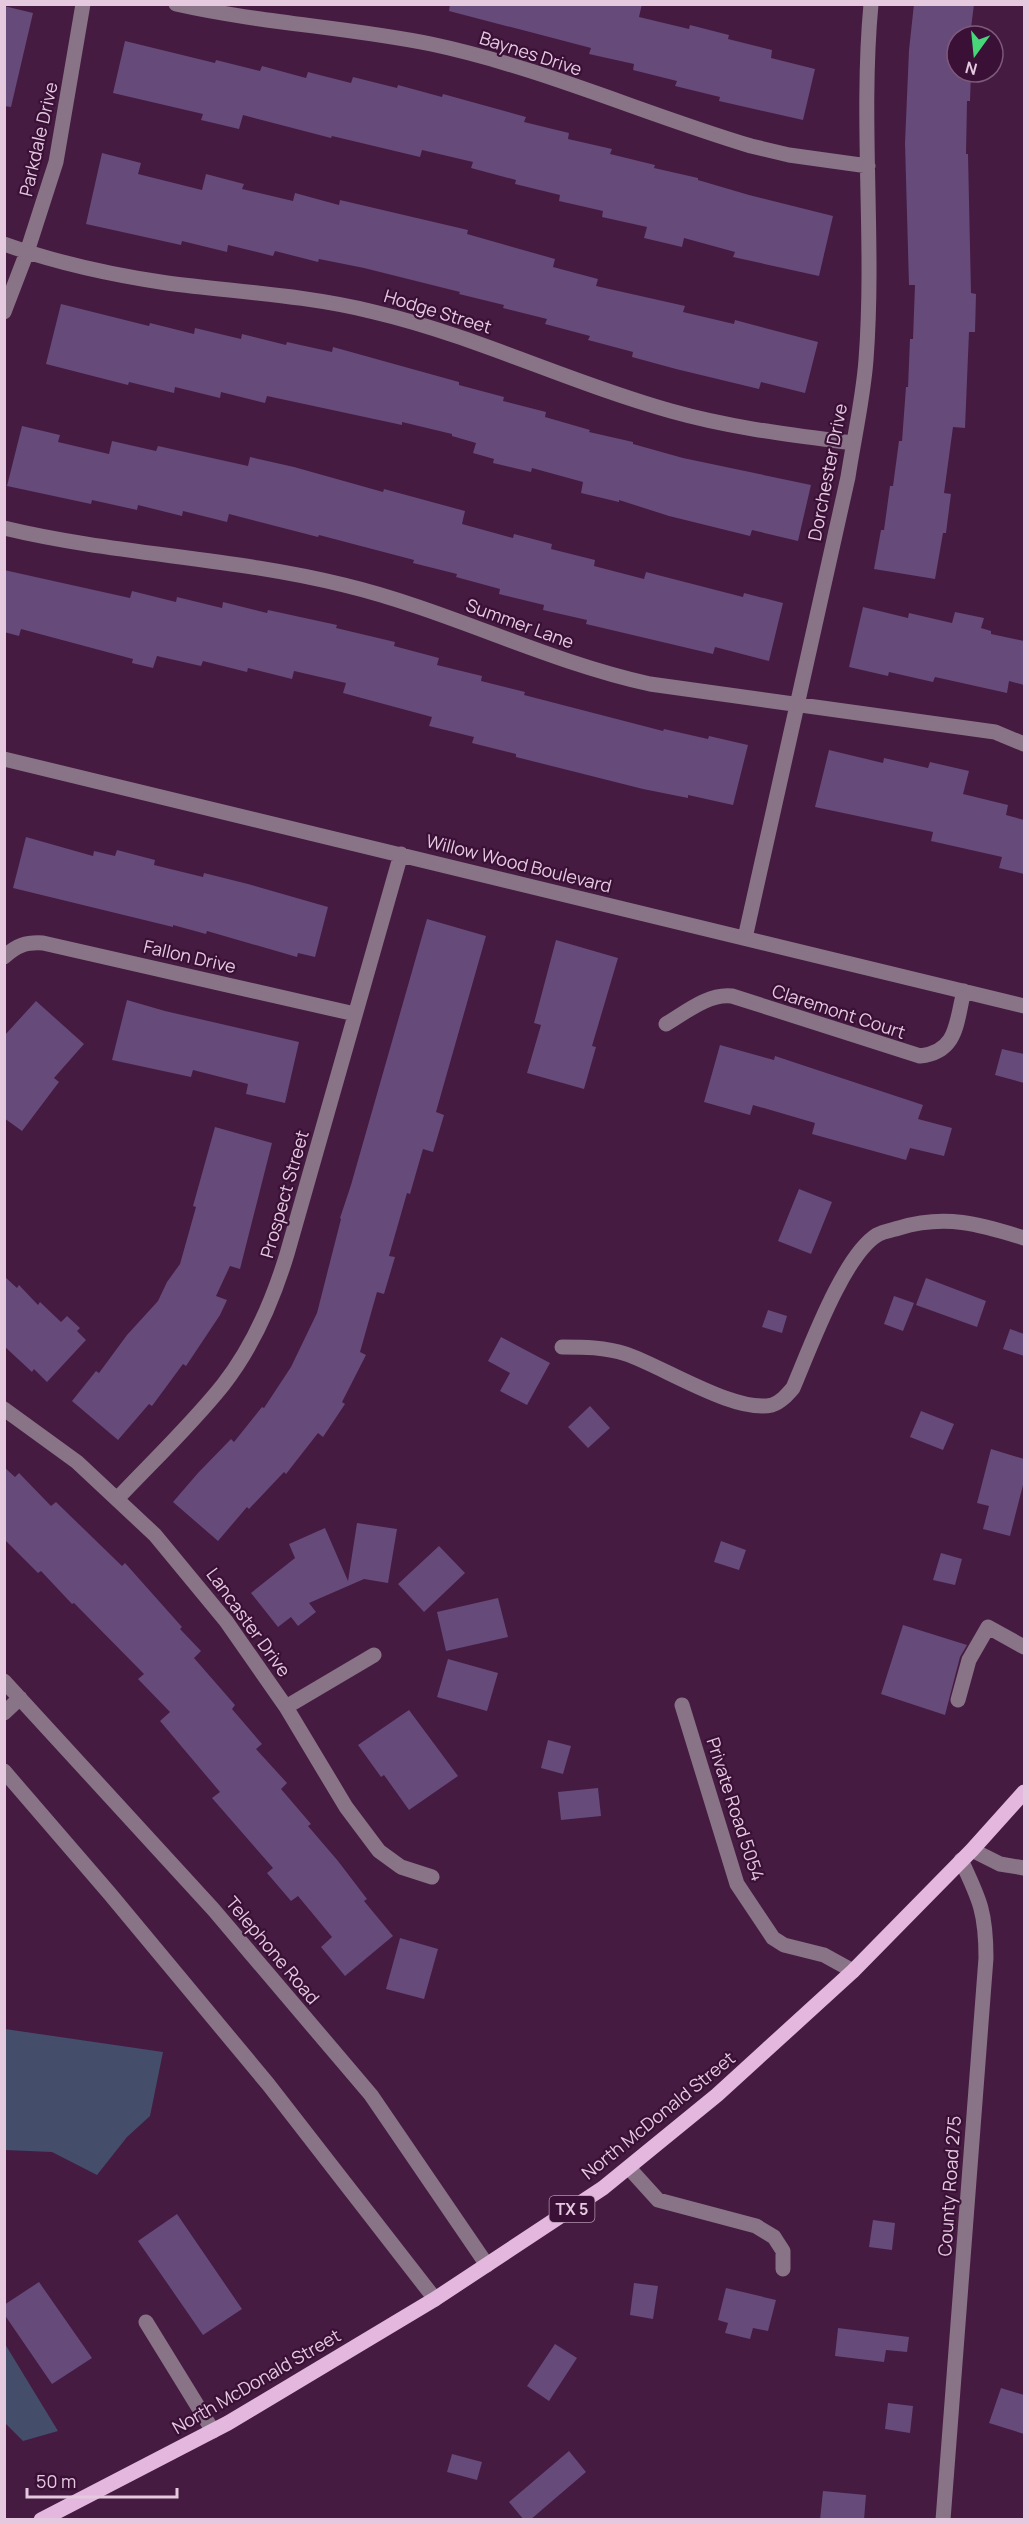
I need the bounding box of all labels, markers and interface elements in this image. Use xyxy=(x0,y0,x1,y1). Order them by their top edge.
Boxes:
north arrow xyxy=(945,24,1005,84)
street label: Baynes Drive xyxy=(477,25,585,81)
text: N xyxy=(963,56,980,81)
street label: Parkdale Drive xyxy=(13,79,63,199)
street label: Hodge Street xyxy=(381,283,495,339)
street label: Dorchester Drive xyxy=(802,401,852,543)
street label: Summer Lane xyxy=(463,592,577,654)
street label: Willow Wood Boulevard xyxy=(424,828,614,898)
street label: Fallon Drive xyxy=(141,934,239,978)
street label: Claremont Court xyxy=(769,978,909,1044)
street label: Prospect Street xyxy=(254,1127,314,1261)
street label: Lancaster Drive xyxy=(201,1563,297,1681)
street label: Private Road 5054 xyxy=(701,1734,771,1884)
street label: Telephone Road xyxy=(221,1891,325,2009)
street label: North McDonald Street xyxy=(576,2046,740,2184)
street label: County Road 275 xyxy=(932,2115,966,2257)
road number: TX 5 xyxy=(550,2196,594,2222)
street label: North McDonald Street xyxy=(167,2323,345,2439)
scale bar xyxy=(27,2461,177,2499)
text: 50 m xyxy=(36,2469,76,2493)

